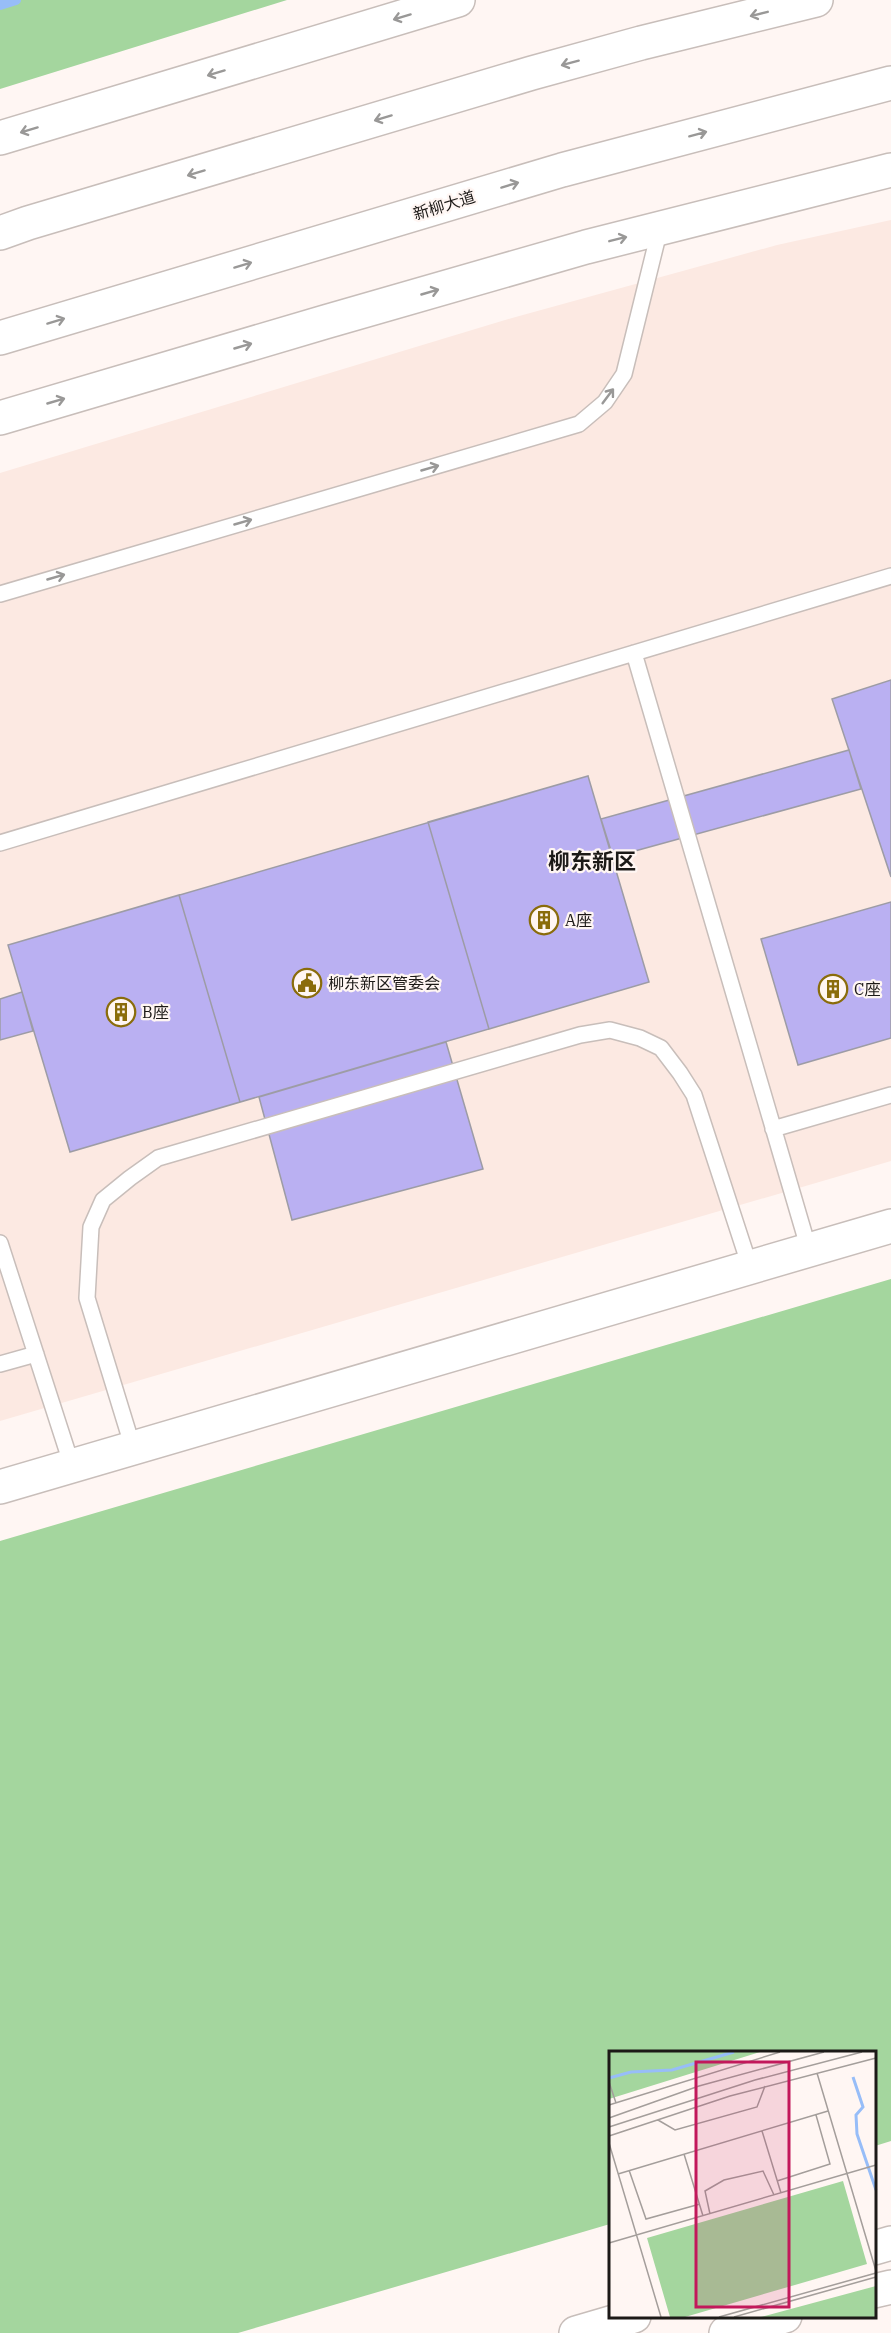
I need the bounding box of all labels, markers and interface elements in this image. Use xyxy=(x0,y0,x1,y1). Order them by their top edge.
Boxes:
one-way arrow xyxy=(750,9,769,21)
one-way arrow xyxy=(393,12,412,23)
one-way arrow xyxy=(561,58,580,69)
one-way arrow xyxy=(207,68,226,79)
one-way arrow xyxy=(374,113,393,124)
one-way arrow xyxy=(20,125,39,136)
one-way arrow xyxy=(688,128,707,139)
one-way arrow xyxy=(187,168,206,179)
one-way arrow xyxy=(500,179,519,190)
street label: 新柳大道 xyxy=(410,186,478,224)
one-way arrow xyxy=(608,232,627,244)
one-way arrow xyxy=(233,259,252,270)
one-way arrow xyxy=(420,286,439,297)
one-way arrow xyxy=(46,315,65,326)
one-way arrow xyxy=(233,340,252,351)
one-way arrow xyxy=(601,389,614,405)
one-way arrow xyxy=(46,395,65,406)
one-way arrow xyxy=(420,462,439,473)
one-way arrow xyxy=(233,516,252,528)
one-way arrow xyxy=(46,571,65,582)
district label: 柳东新区 xyxy=(548,846,636,875)
building icon: A座 xyxy=(528,904,560,936)
place label: A座 xyxy=(565,910,592,930)
public building icon: 柳东新区管委会 xyxy=(291,967,323,999)
place label: 柳东新区管委会 xyxy=(328,973,440,993)
building icon: C座 xyxy=(817,973,849,1005)
place label: C座 xyxy=(854,979,880,999)
building icon: B座 xyxy=(105,996,137,1028)
place label: B座 xyxy=(142,1002,169,1022)
inset map xyxy=(609,2051,876,2318)

